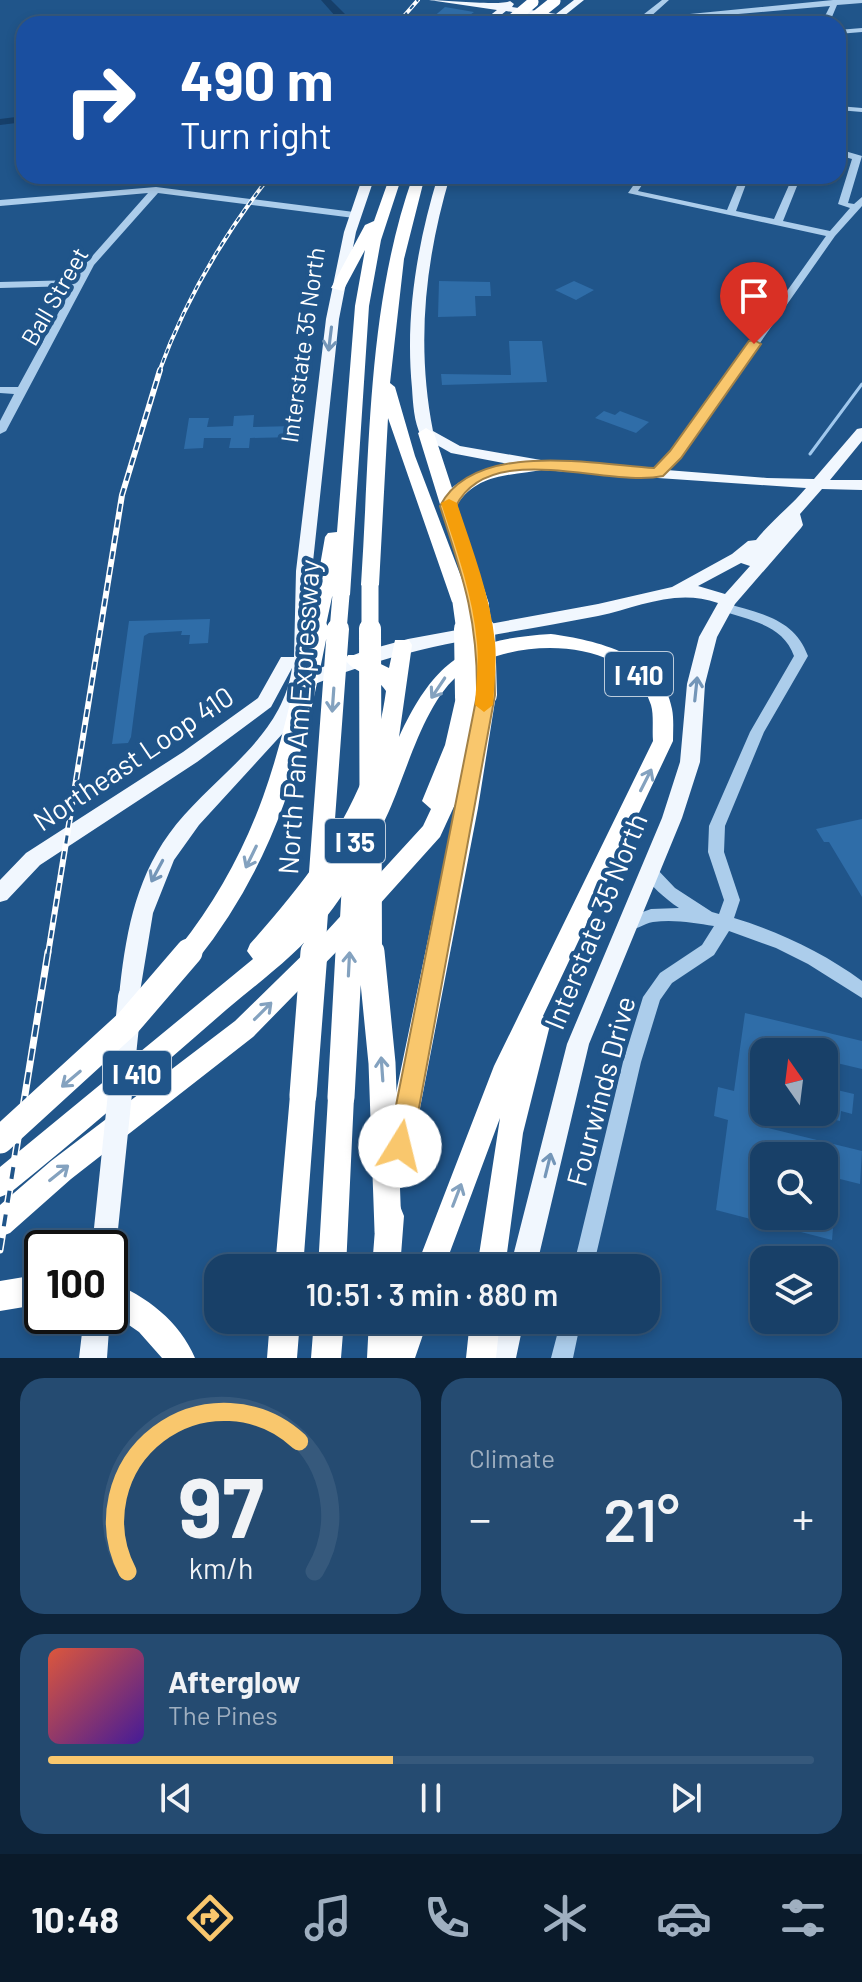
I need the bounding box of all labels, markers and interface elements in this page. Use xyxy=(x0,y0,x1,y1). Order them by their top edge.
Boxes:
text: 490 m xyxy=(180,45,334,112)
icon: right xyxy=(48,48,152,152)
text: Turn right xyxy=(180,113,332,156)
street label: Ball Street xyxy=(14,242,94,350)
street label: Interstate 35 North xyxy=(274,245,330,445)
pin xyxy=(720,262,788,344)
icon: arrive xyxy=(732,274,776,318)
one-way arrow xyxy=(322,326,337,351)
street label: North Pan Am Expressway xyxy=(270,558,326,876)
road number: I 410 xyxy=(605,652,673,696)
one-way arrow xyxy=(689,676,704,703)
one-way arrow xyxy=(429,677,446,699)
street label: Northeast Loop 410 xyxy=(26,678,240,838)
one-way arrow xyxy=(325,686,340,713)
one-way arrow xyxy=(638,768,654,792)
street label: Interstate 35 North xyxy=(536,808,654,1034)
road number: I 35 xyxy=(325,819,385,863)
one-way arrow xyxy=(243,844,259,868)
one-way arrow xyxy=(149,858,165,882)
one-way arrow xyxy=(341,951,356,978)
street label: Fourwinds Drive xyxy=(558,992,642,1190)
one-way arrow xyxy=(252,1001,272,1021)
north arrow xyxy=(750,1038,838,1126)
map controls xyxy=(750,1038,838,1334)
road number: I 410 xyxy=(103,1051,171,1095)
one-way arrow xyxy=(374,1056,389,1083)
one-way arrow xyxy=(62,1070,82,1088)
position arrow xyxy=(358,1104,442,1188)
button: search xyxy=(750,1142,838,1230)
one-way arrow xyxy=(541,1153,556,1178)
one-way arrow xyxy=(49,1164,70,1182)
one-way arrow xyxy=(451,1183,465,1208)
speed limit sign: 100 xyxy=(24,1230,128,1334)
button: layers xyxy=(750,1246,838,1334)
text: 10:51 · 3 min · 880 m xyxy=(306,1276,558,1312)
text: Climate xyxy=(469,1442,555,1473)
text: 97 xyxy=(178,1455,263,1555)
text: 21° xyxy=(603,1482,680,1554)
text: − xyxy=(469,1491,491,1544)
text: + xyxy=(792,1491,814,1544)
text: km/h xyxy=(188,1550,253,1585)
text: Afterglow xyxy=(168,1663,301,1699)
text: The Pines xyxy=(168,1699,278,1730)
icon: previous xyxy=(154,1776,198,1820)
icon: pause xyxy=(409,1776,453,1820)
icon: next xyxy=(664,1776,708,1820)
icon: directions xyxy=(182,1890,238,1946)
icon: music xyxy=(300,1890,356,1946)
icon: phone xyxy=(419,1890,475,1946)
icon: climate xyxy=(537,1890,593,1946)
icon: car xyxy=(656,1890,712,1946)
icon: filters xyxy=(775,1890,831,1946)
text: 10:48 xyxy=(31,1897,119,1940)

